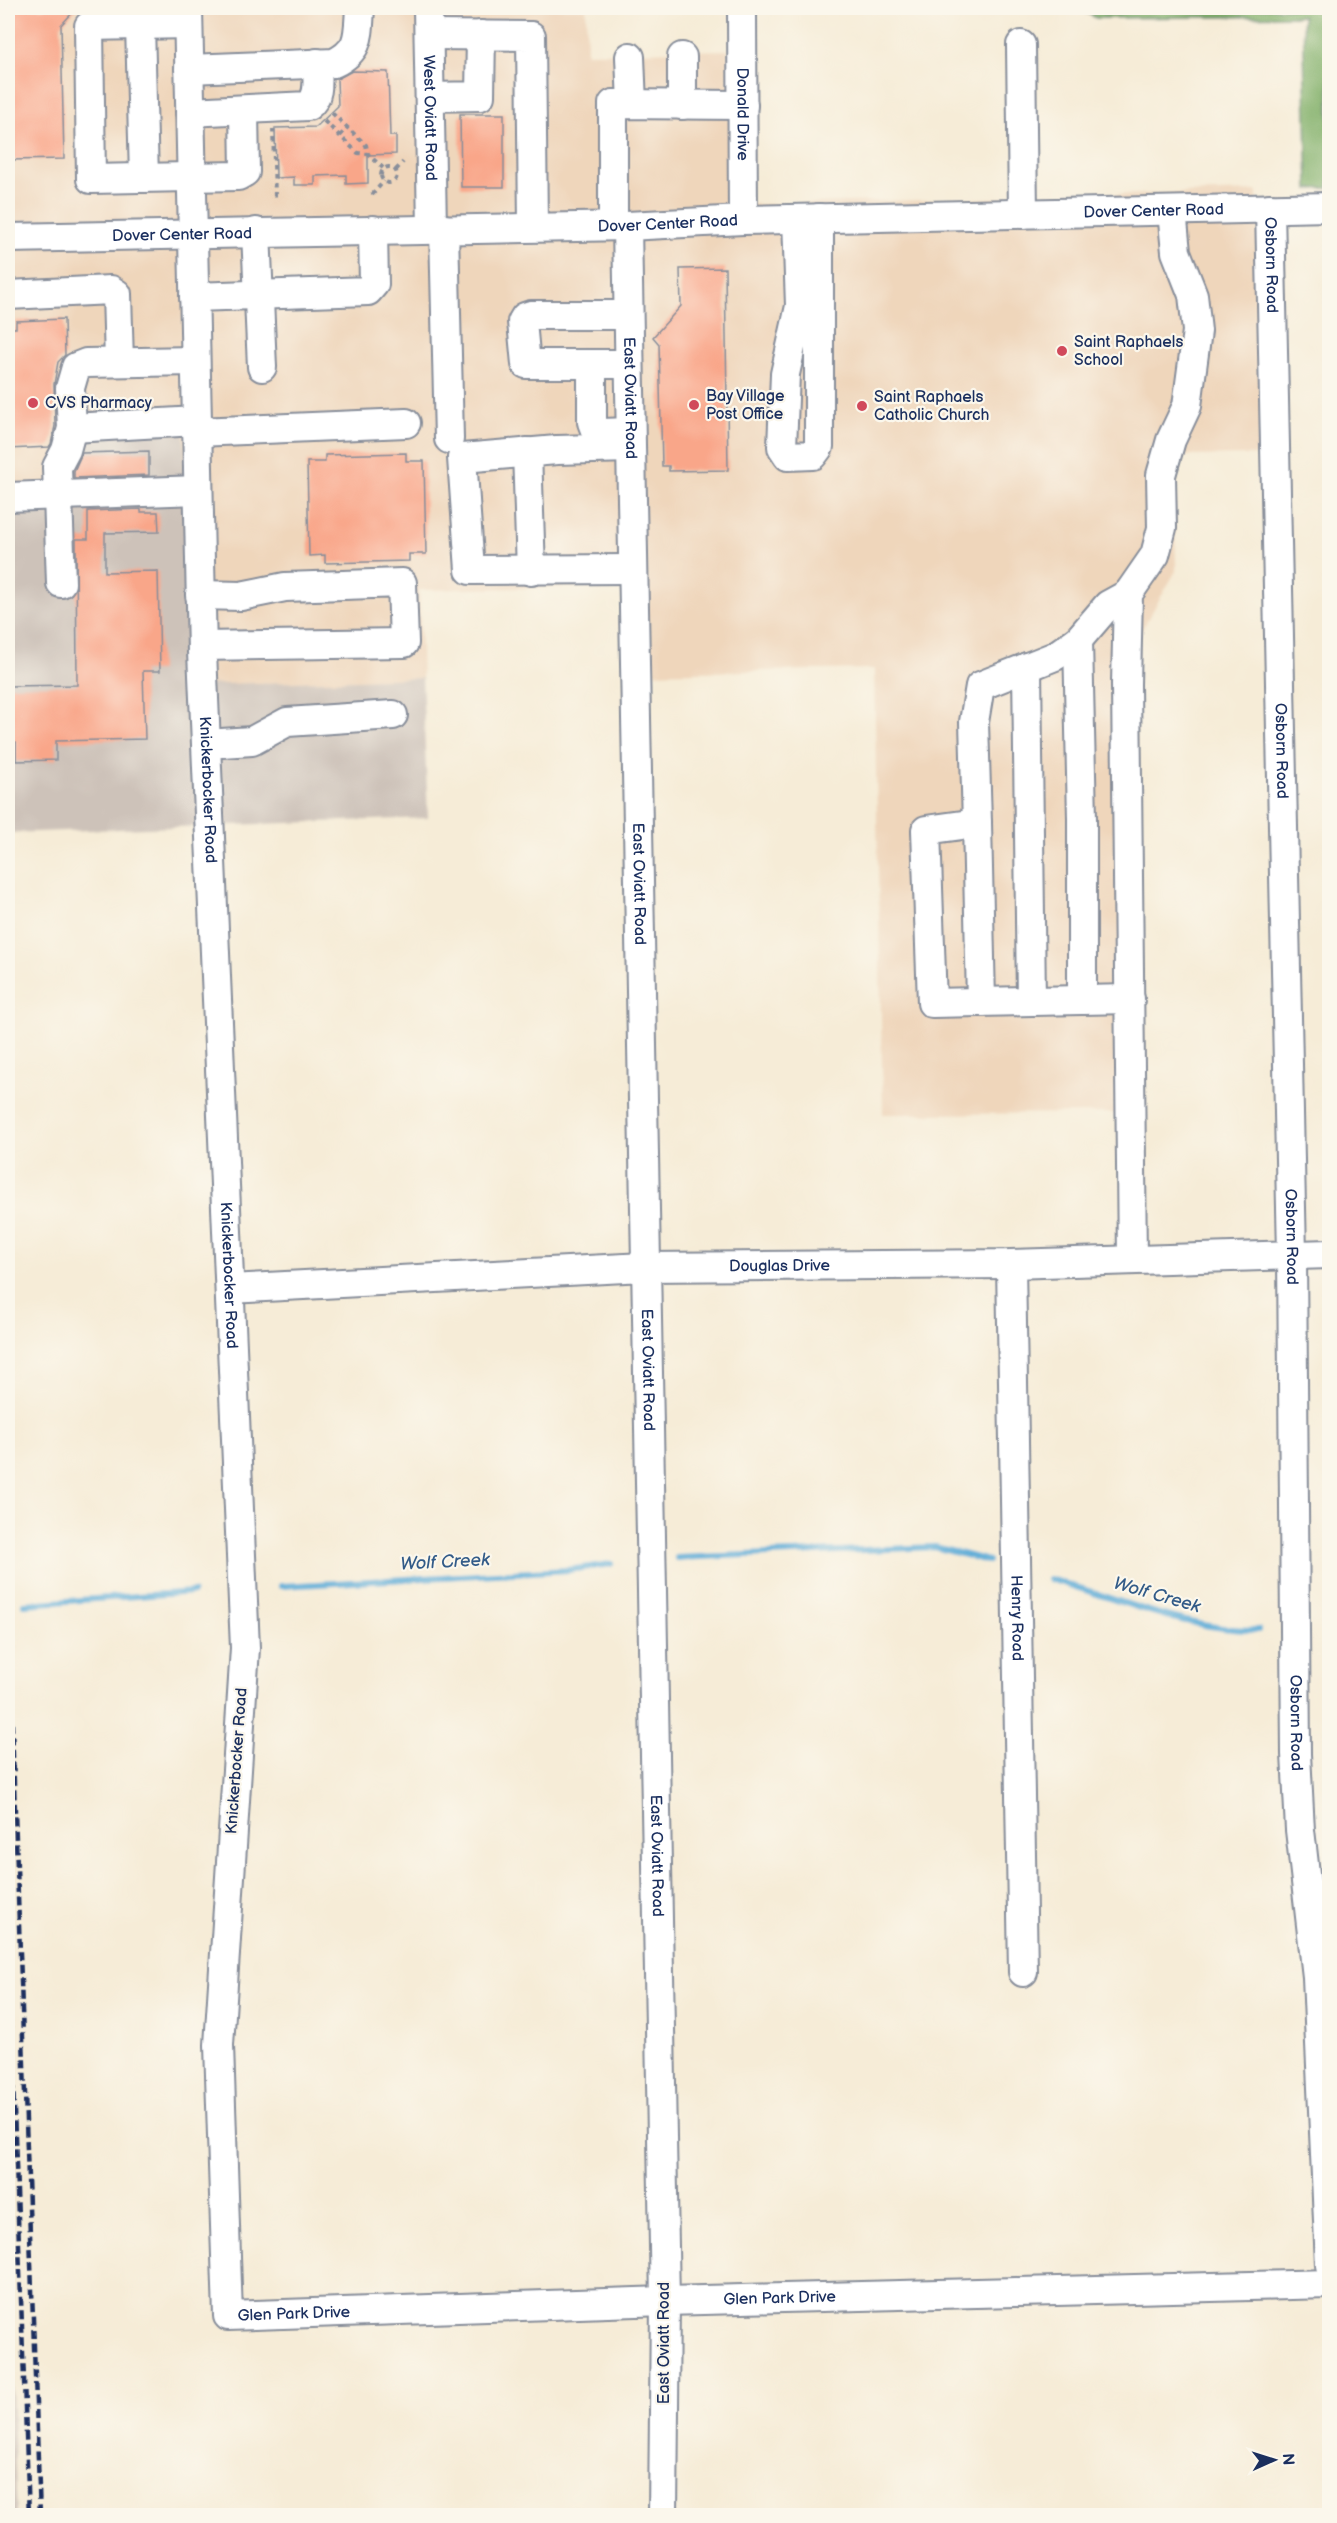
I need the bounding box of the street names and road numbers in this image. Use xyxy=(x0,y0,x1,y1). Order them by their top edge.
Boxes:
street label: West Oviatt Road xyxy=(419,55,441,181)
street label: Donald Drive xyxy=(733,67,752,161)
street label: Dover Center Road xyxy=(1083,200,1224,222)
street label: Dover Center Road xyxy=(598,211,738,236)
street label: Osborn Road xyxy=(1261,217,1282,313)
street label: Dover Center Road xyxy=(112,224,252,245)
street label: East Oviatt Road xyxy=(620,337,641,459)
street label: Osborn Road xyxy=(1271,703,1292,799)
street label: Knickerbocker Road xyxy=(195,716,221,864)
street label: East Oviatt Road xyxy=(628,823,650,945)
street label: Osborn Road xyxy=(1281,1189,1302,1285)
street label: Knickerbocker Road xyxy=(216,1201,242,1349)
street label: Douglas Drive xyxy=(729,1256,830,1276)
street label: East Oviatt Road xyxy=(637,1308,659,1431)
street label: Henry Road xyxy=(1007,1575,1027,1661)
street label: Osborn Road xyxy=(1286,1675,1306,1771)
street label: Knickerbocker Road xyxy=(222,1687,252,1835)
street label: East Oviatt Road xyxy=(646,1794,667,1917)
street label: East Oviatt Road xyxy=(655,2282,674,2404)
street label: Glen Park Drive xyxy=(723,2287,837,2309)
street label: Glen Park Drive xyxy=(237,2302,351,2325)

